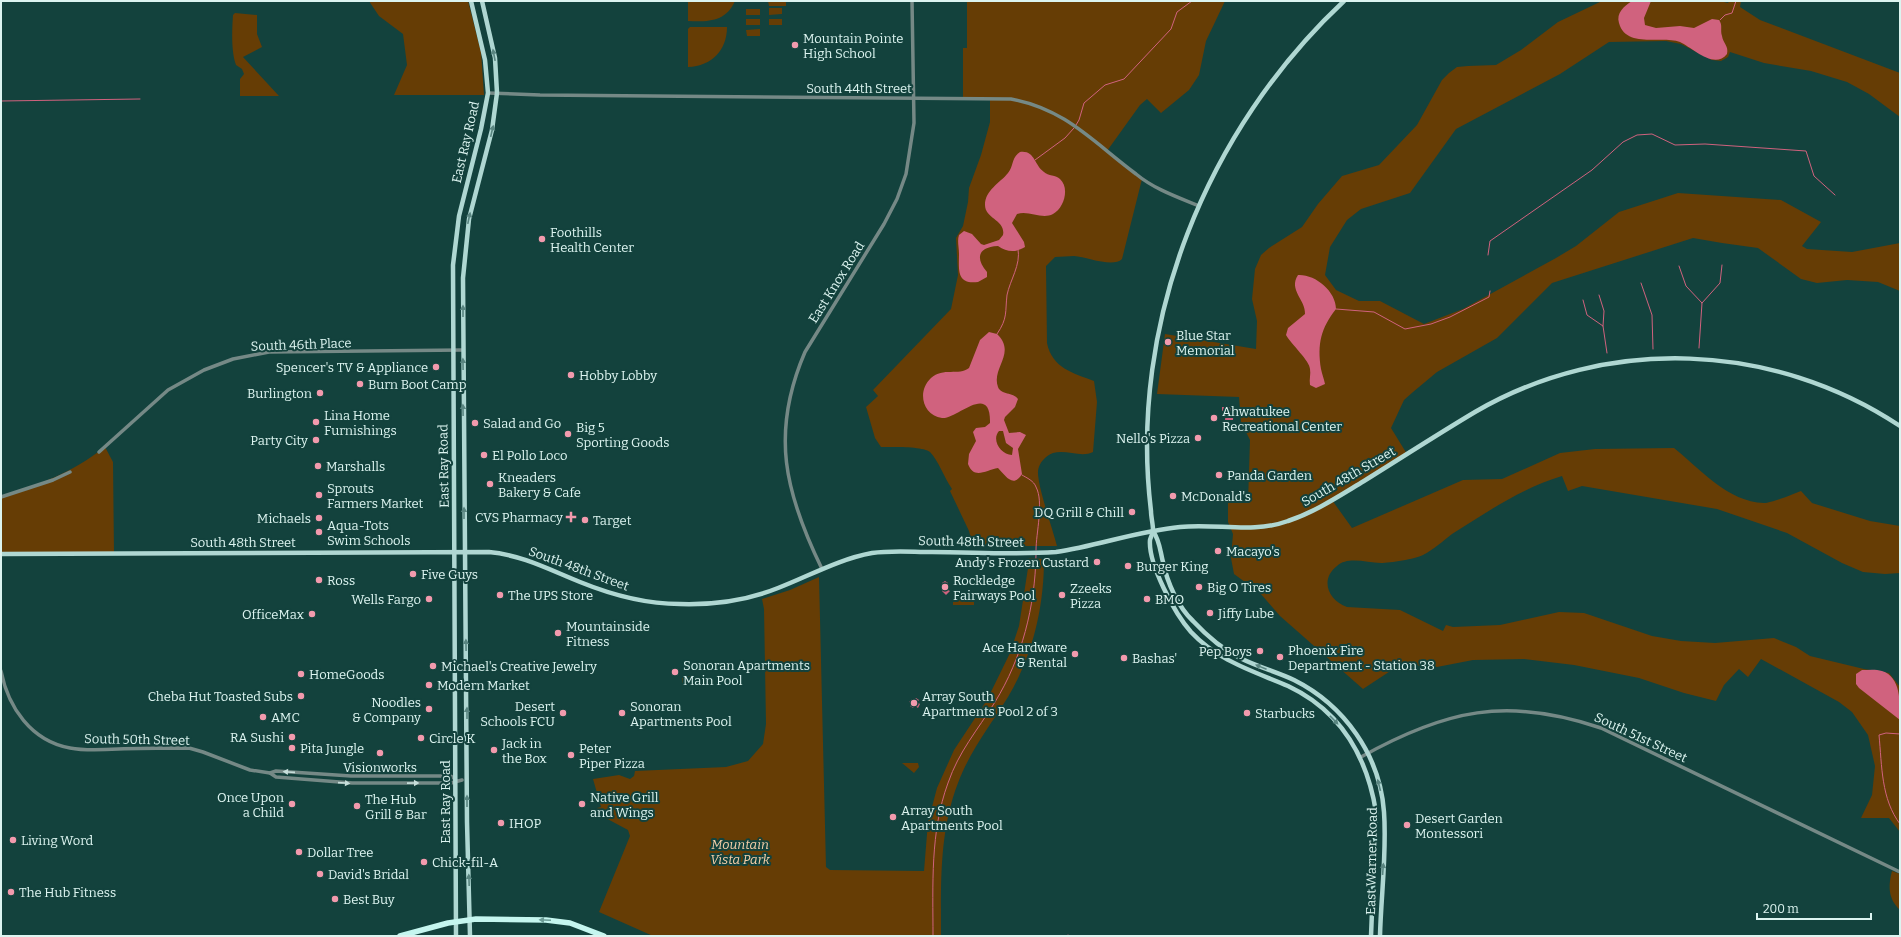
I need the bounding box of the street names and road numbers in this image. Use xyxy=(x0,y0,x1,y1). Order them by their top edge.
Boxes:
street label: South 44th Street xyxy=(806,81,912,96)
street label: East Ray Road xyxy=(449,99,482,185)
street label: East Knox Road xyxy=(805,239,868,326)
street label: South 46th Place xyxy=(250,335,352,354)
street label: East Ray Road xyxy=(435,424,452,508)
street label: South 48th Street xyxy=(1299,443,1398,509)
street label: South 48th Street xyxy=(918,533,1024,550)
street label: South 48th Street xyxy=(190,535,296,550)
street label: South 48th Street xyxy=(527,543,631,594)
street label: South 51st Street xyxy=(1592,709,1690,766)
street label: South 50th Street xyxy=(84,731,190,748)
street label: East Ray Road xyxy=(438,760,453,844)
street label: East Warner Road xyxy=(1363,807,1380,915)

